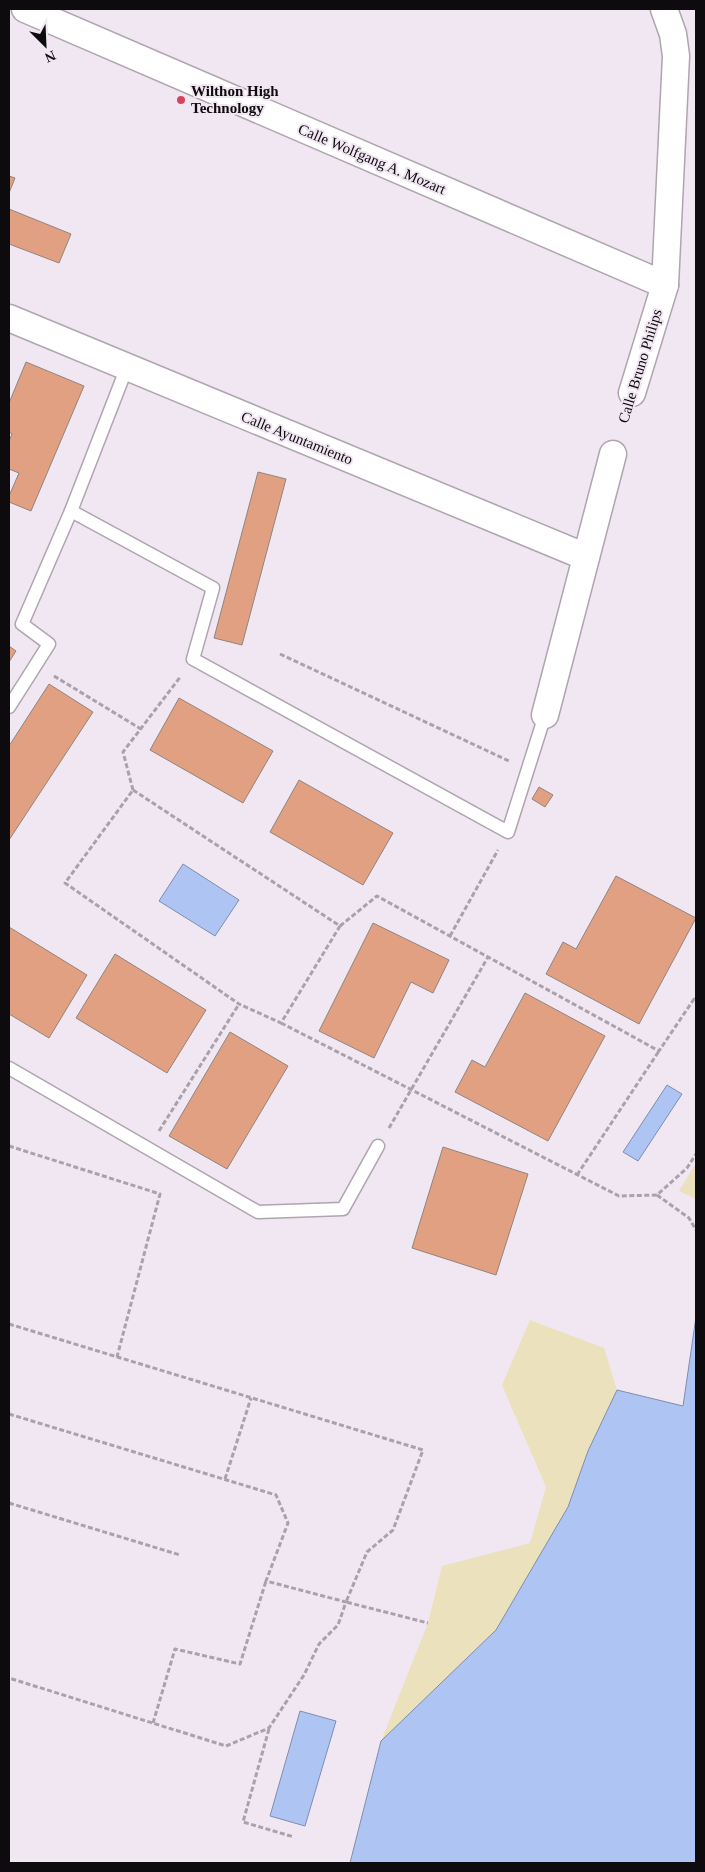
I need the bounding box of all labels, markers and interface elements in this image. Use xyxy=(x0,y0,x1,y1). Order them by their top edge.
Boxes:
north arrow xyxy=(20,20,70,70)
text: N xyxy=(42,48,58,65)
place label: Wilthon High Technology xyxy=(191,83,279,116)
marker: Wilthon High Technology xyxy=(175,94,187,106)
street label: Calle Wolfgang A. Mozart xyxy=(296,121,449,198)
street label: Calle Bruno Philips xyxy=(615,307,665,425)
street label: Calle Ayuntamiento xyxy=(239,408,355,468)

